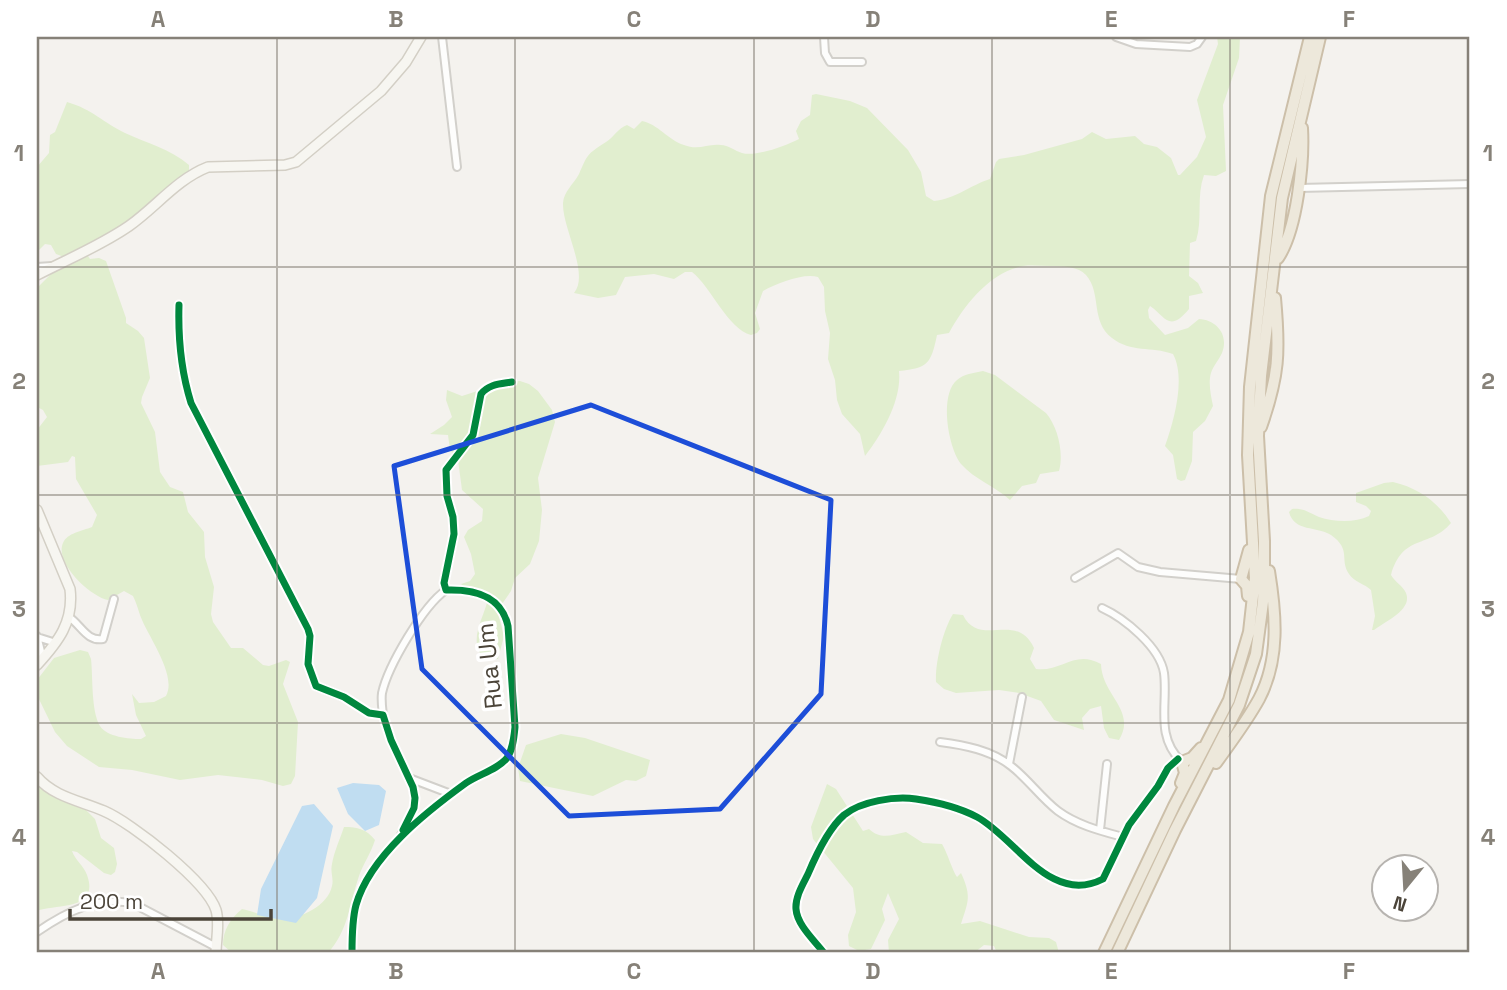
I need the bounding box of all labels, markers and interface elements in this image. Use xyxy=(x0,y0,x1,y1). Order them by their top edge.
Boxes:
text: A xyxy=(151,4,166,34)
text: B xyxy=(388,4,404,34)
text: C xyxy=(627,4,641,34)
text: D xyxy=(865,4,881,34)
text: E xyxy=(1105,4,1117,34)
text: F xyxy=(1343,4,1355,34)
text: 1 xyxy=(14,138,24,168)
text: 1 xyxy=(1483,138,1493,168)
text: 2 xyxy=(12,366,26,396)
text: 2 xyxy=(1481,366,1495,396)
text: 3 xyxy=(12,594,26,624)
text: 3 xyxy=(1481,594,1495,624)
street label: Rua Um xyxy=(469,621,509,711)
text: 4 xyxy=(12,822,27,852)
text: 4 xyxy=(1481,822,1496,852)
north arrow xyxy=(1370,853,1440,923)
scale bar xyxy=(70,878,271,922)
text: 200 m xyxy=(80,888,143,915)
text: N xyxy=(1390,890,1410,918)
text: A xyxy=(151,956,166,986)
text: B xyxy=(388,956,404,986)
text: C xyxy=(627,956,641,986)
text: D xyxy=(865,956,881,986)
text: E xyxy=(1105,956,1117,986)
text: F xyxy=(1343,956,1355,986)

